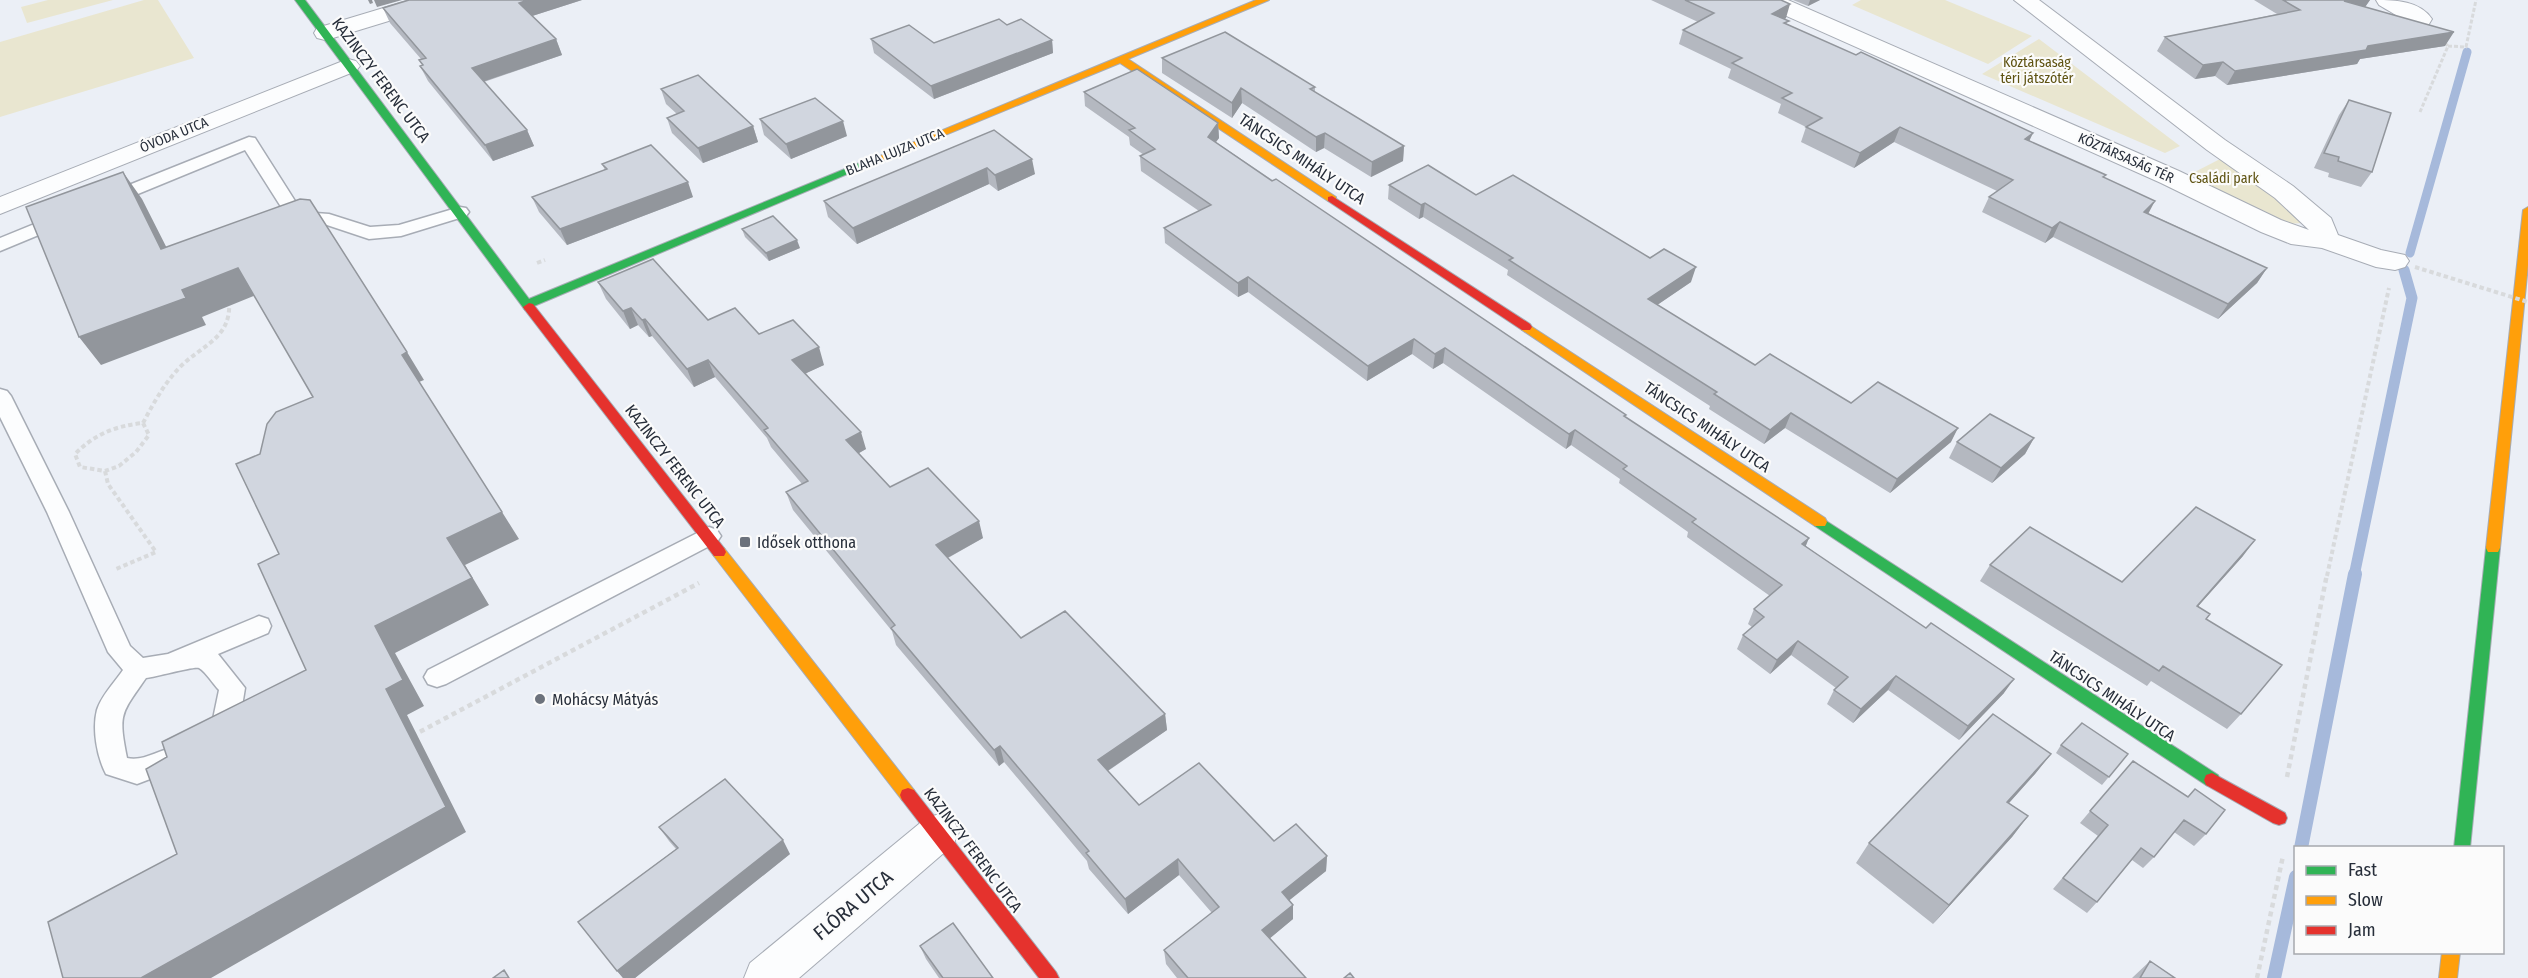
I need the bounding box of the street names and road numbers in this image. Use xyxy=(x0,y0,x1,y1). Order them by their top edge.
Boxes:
street label: KAZINCZY FERENC UTCA xyxy=(328,14,434,146)
street label: TÁNCSICS MIHÁLY UTCA xyxy=(1235,110,1369,209)
street label: ÓVODA UTCA xyxy=(137,112,211,156)
street label: BLAHA LUJZA UTCA xyxy=(844,124,947,179)
street label: KÖZTÁRSASÁG TÉR xyxy=(2075,128,2177,187)
street label: TÁNCSICS MIHÁLY UTCA xyxy=(1640,378,1774,477)
street label: KAZINCZY FERENC UTCA xyxy=(621,401,729,532)
street label: TÁNCSICS MIHÁLY UTCA xyxy=(2045,647,2179,746)
street label: KAZINCZY FERENC UTCA xyxy=(920,784,1026,916)
street label: FLÓRA UTCA xyxy=(808,865,898,945)

